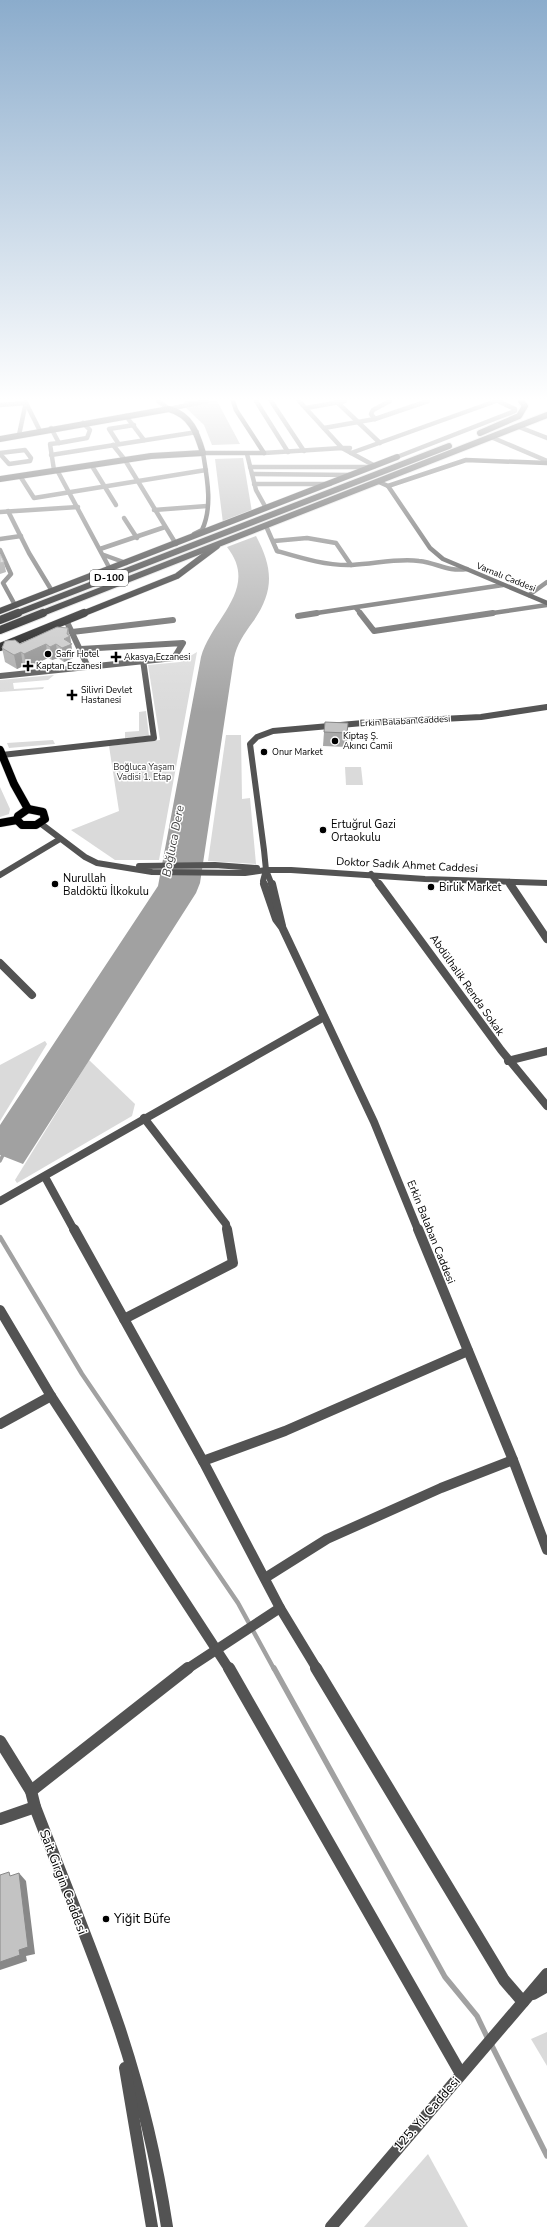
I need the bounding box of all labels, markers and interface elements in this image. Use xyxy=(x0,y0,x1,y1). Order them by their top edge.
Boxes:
street label: Varnalı Caddesi xyxy=(474,559,537,594)
road number: D-100 xyxy=(90,570,128,586)
place label: Safir Hotel xyxy=(56,648,100,660)
marker: Safir Hotel xyxy=(43,649,53,659)
place label: Akasya Eczanesi xyxy=(124,651,190,663)
marker: Akasya Eczanesi xyxy=(111,652,121,662)
place label: Kaptan Eczanesi xyxy=(36,660,102,672)
marker: Kaptan Eczanesi xyxy=(23,661,33,671)
place label: Silivri Devlet Hastanesi xyxy=(81,684,133,706)
marker: Silivri Devlet Hastanesi xyxy=(66,689,78,701)
street label: Erkin Balaban Caddesi xyxy=(359,713,451,729)
place label: Kiptaş Ş. Akıncı Camii xyxy=(343,730,392,752)
marker: Kiptaş Ş. Akıncı Camii xyxy=(330,736,340,746)
place label: Onur Market xyxy=(272,746,323,758)
marker: Onur Market xyxy=(259,747,269,757)
park label: Boğluca Yaşam Vadisi 1. Etap xyxy=(113,761,175,783)
water label: Boğluca Dere xyxy=(158,803,188,878)
place label: Ertuğrul Gazi Ortaokulu xyxy=(331,817,396,845)
marker: Ertuğrul Gazi Ortaokulu xyxy=(318,825,328,835)
street label: Doktor Sadık Ahmet Caddesi xyxy=(336,854,478,876)
place label: Nurullah Baldöktü İlkokulu xyxy=(63,871,149,899)
marker: Nurullah Baldöktü İlkokulu xyxy=(50,879,60,889)
place label: Birlik Market xyxy=(439,880,501,895)
marker: Birlik Market xyxy=(426,882,436,892)
street label: Abdülhalik Renda Sokak xyxy=(426,931,508,1039)
street label: Erkin Balaban Caddesi xyxy=(403,1178,459,1286)
street label: Sait Girgin Caddesi xyxy=(35,1827,91,1937)
place label: Yiğit Büfe xyxy=(113,1910,171,1928)
marker: Yiğit Büfe xyxy=(101,1914,111,1924)
street label: 125. Yıl Caddesi xyxy=(390,2073,464,2155)

